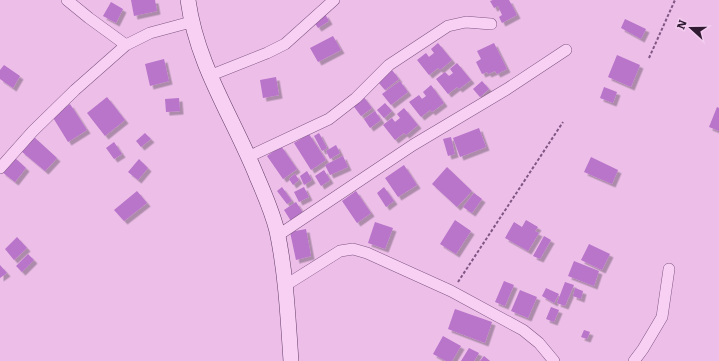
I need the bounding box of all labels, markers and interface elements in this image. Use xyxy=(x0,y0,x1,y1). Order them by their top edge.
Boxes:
north arrow xyxy=(671,8,711,48)
text: N xyxy=(672,17,690,31)

